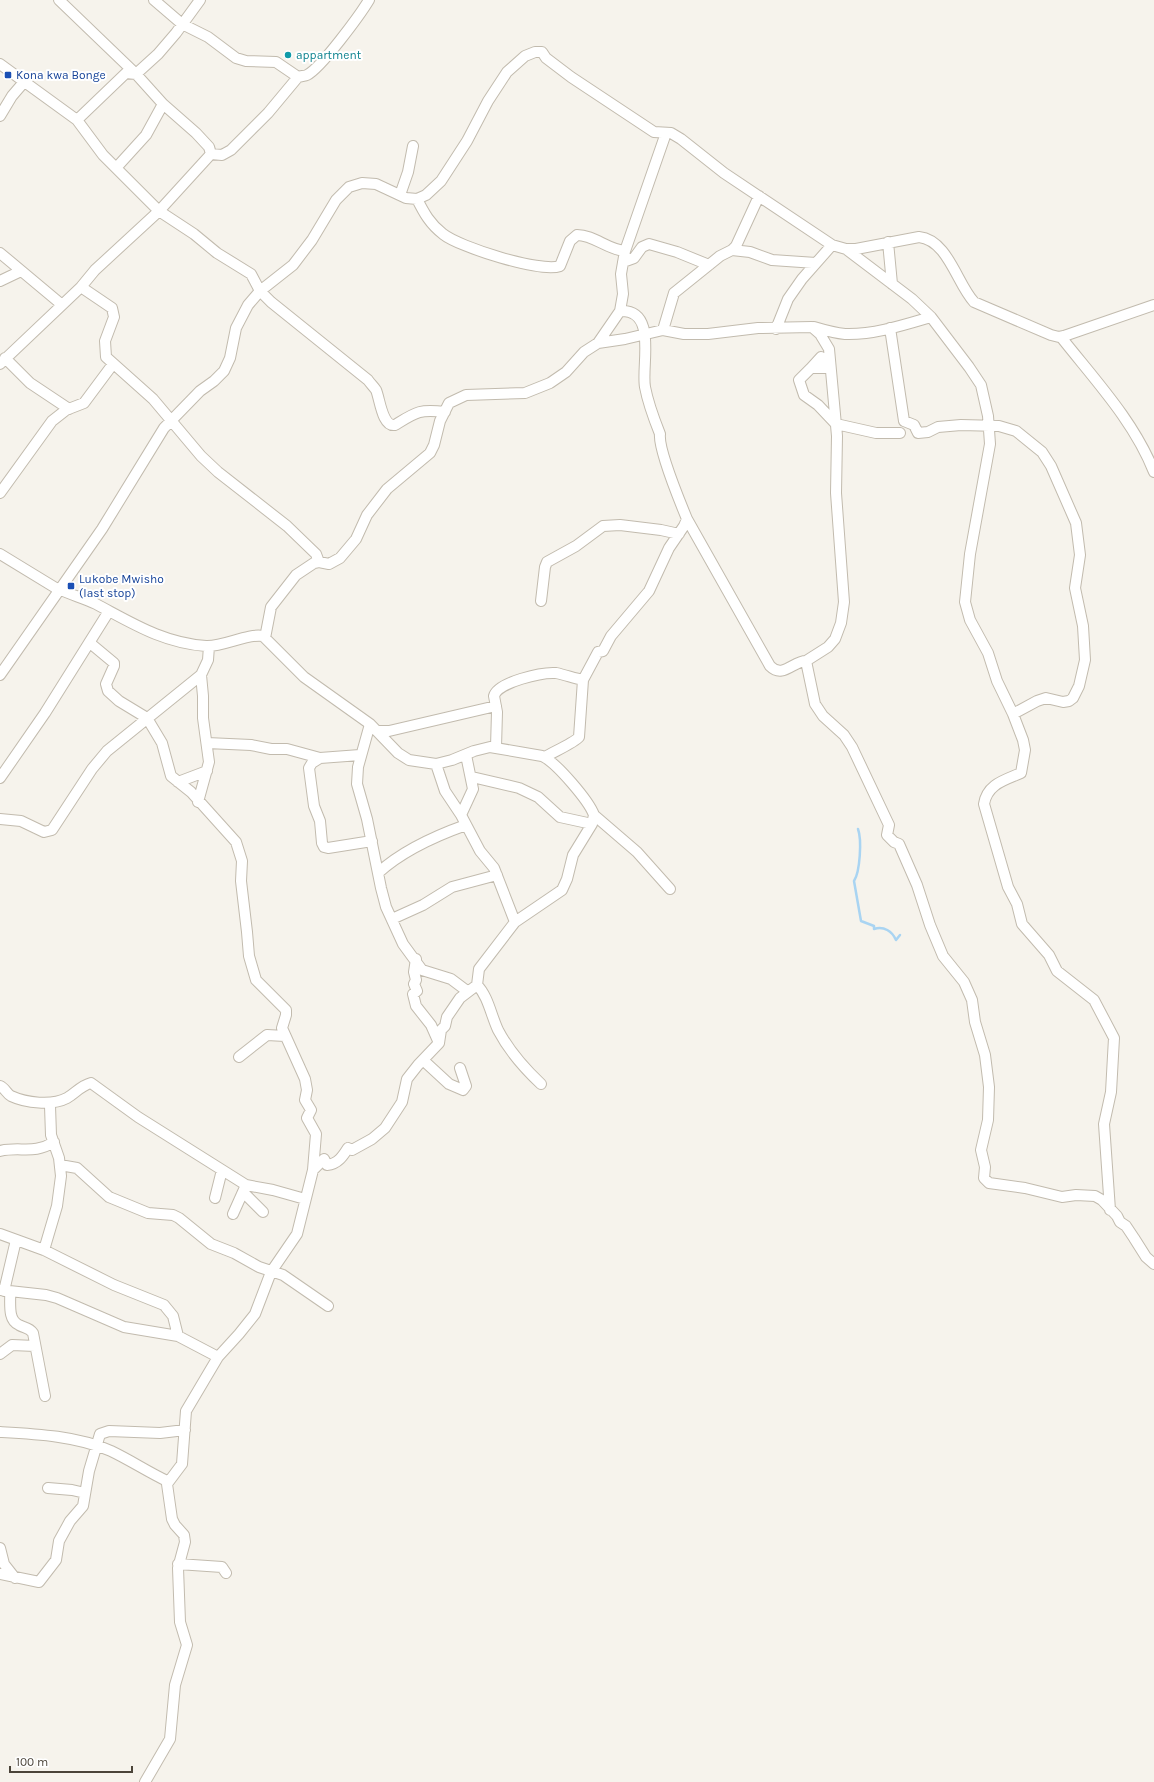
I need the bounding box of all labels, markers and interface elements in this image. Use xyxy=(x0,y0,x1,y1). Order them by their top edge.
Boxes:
place label: appartment xyxy=(296,48,362,62)
marker: appartment xyxy=(283,50,293,60)
place label: Kona kwa Bonge xyxy=(16,68,106,82)
marker: Kona kwa Bonge xyxy=(3,70,13,80)
place label: Lukobe Mwisho (last stop) xyxy=(79,572,164,600)
marker: Lukobe Mwisho (last stop) xyxy=(66,581,76,591)
scale bar xyxy=(10,1748,132,1774)
text: 100 m xyxy=(16,1755,48,1769)

